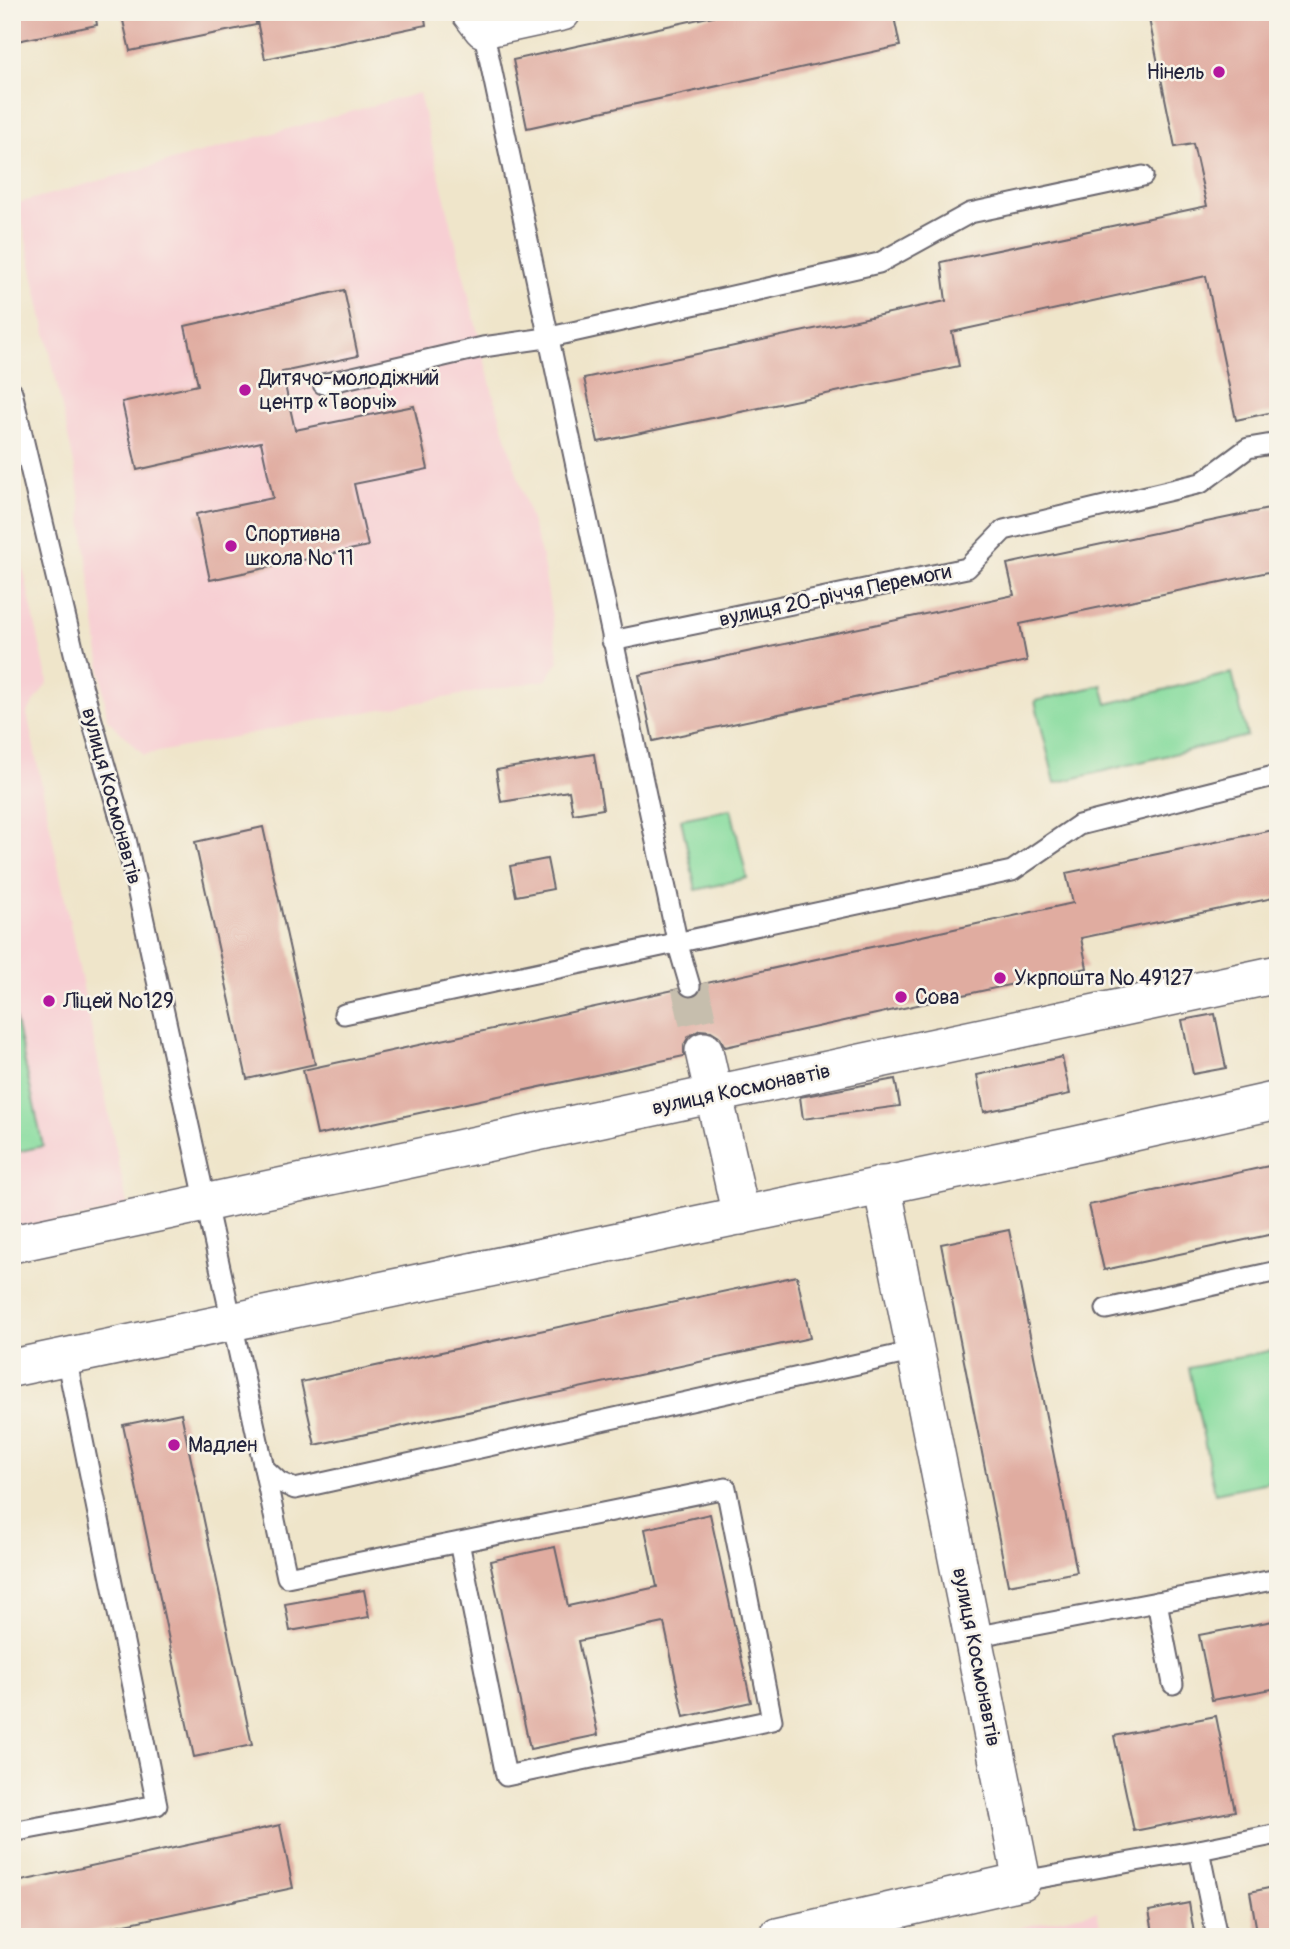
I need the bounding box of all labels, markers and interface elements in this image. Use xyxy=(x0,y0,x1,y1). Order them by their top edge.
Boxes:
place label: Нінель xyxy=(1146,59,1205,86)
marker: Нінель xyxy=(1211,64,1227,80)
place label: Дитячо-молодіжний центр «Творчі» xyxy=(258,365,439,416)
marker: Дитячо-молодіжний центр «Творчі» xyxy=(237,382,253,398)
place label: Спортивна школа № 11 xyxy=(245,521,354,572)
marker: Спортивна школа № 11 xyxy=(223,538,239,554)
street label: вулиця 20-річчя Перемоги xyxy=(717,558,954,633)
street label: вулиця Космонавтів xyxy=(75,705,148,887)
place label: Укрпошта № 49127 xyxy=(1014,965,1193,992)
marker: Укрпошта № 49127 xyxy=(992,970,1008,986)
place label: Сова xyxy=(915,984,959,1011)
place label: Ліцей №129 xyxy=(62,988,174,1015)
marker: Сова xyxy=(893,989,909,1005)
marker: Ліцей №129 xyxy=(41,993,57,1009)
street label: вулиця Космонавтів xyxy=(649,1057,833,1122)
place label: Мадлен xyxy=(188,1432,257,1459)
marker: Мадлен xyxy=(166,1437,182,1453)
street label: вулиця Космонавтів xyxy=(946,1565,1007,1749)

